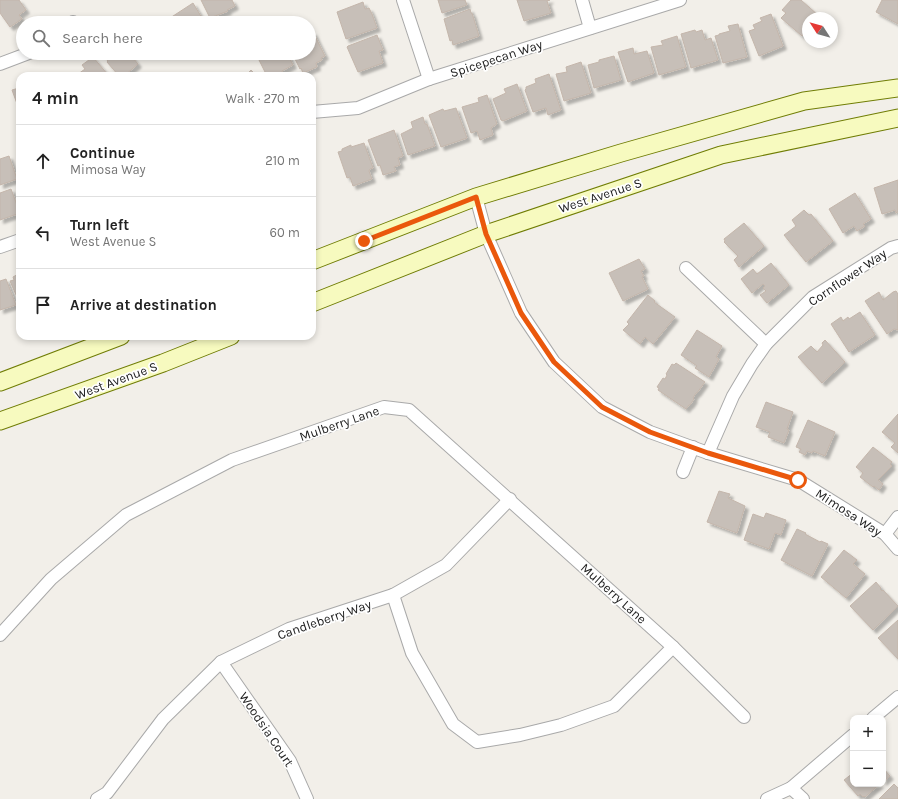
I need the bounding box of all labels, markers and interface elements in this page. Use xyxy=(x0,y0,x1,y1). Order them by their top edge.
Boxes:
north arrow xyxy=(802,12,838,48)
search box xyxy=(16,16,316,60)
icon: search xyxy=(30,27,52,49)
text: Search here xyxy=(62,29,143,47)
street label: Spicepecan Way xyxy=(448,36,544,80)
text: 4 min xyxy=(32,88,79,108)
text: Walk · 270 m xyxy=(226,91,300,106)
text: Continue xyxy=(70,144,135,162)
icon: ahead xyxy=(32,150,54,172)
text: 210 m xyxy=(265,153,300,168)
text: Mimosa Way xyxy=(70,162,146,177)
street label: West Avenue S xyxy=(557,175,644,216)
text: Turn left xyxy=(70,216,129,234)
icon: left xyxy=(32,222,54,244)
text: 60 m xyxy=(270,225,300,240)
route end xyxy=(355,232,373,250)
text: West Avenue S xyxy=(70,234,156,249)
street label: Cornflower Way xyxy=(805,246,889,309)
icon: arrive xyxy=(32,294,54,316)
text: Arrive at destination xyxy=(70,296,217,314)
street label: West Avenue S xyxy=(73,359,159,402)
street label: Mulberry Lane xyxy=(297,403,381,444)
route start xyxy=(789,471,807,489)
street label: Mimosa Way xyxy=(813,486,885,539)
street label: Mulberry Lane xyxy=(578,560,650,627)
street label: Candleberry Way xyxy=(275,596,373,643)
street label: Woodsia Court xyxy=(236,689,297,769)
map controls xyxy=(850,715,886,787)
button: + xyxy=(850,715,886,751)
button: − xyxy=(850,751,886,787)

